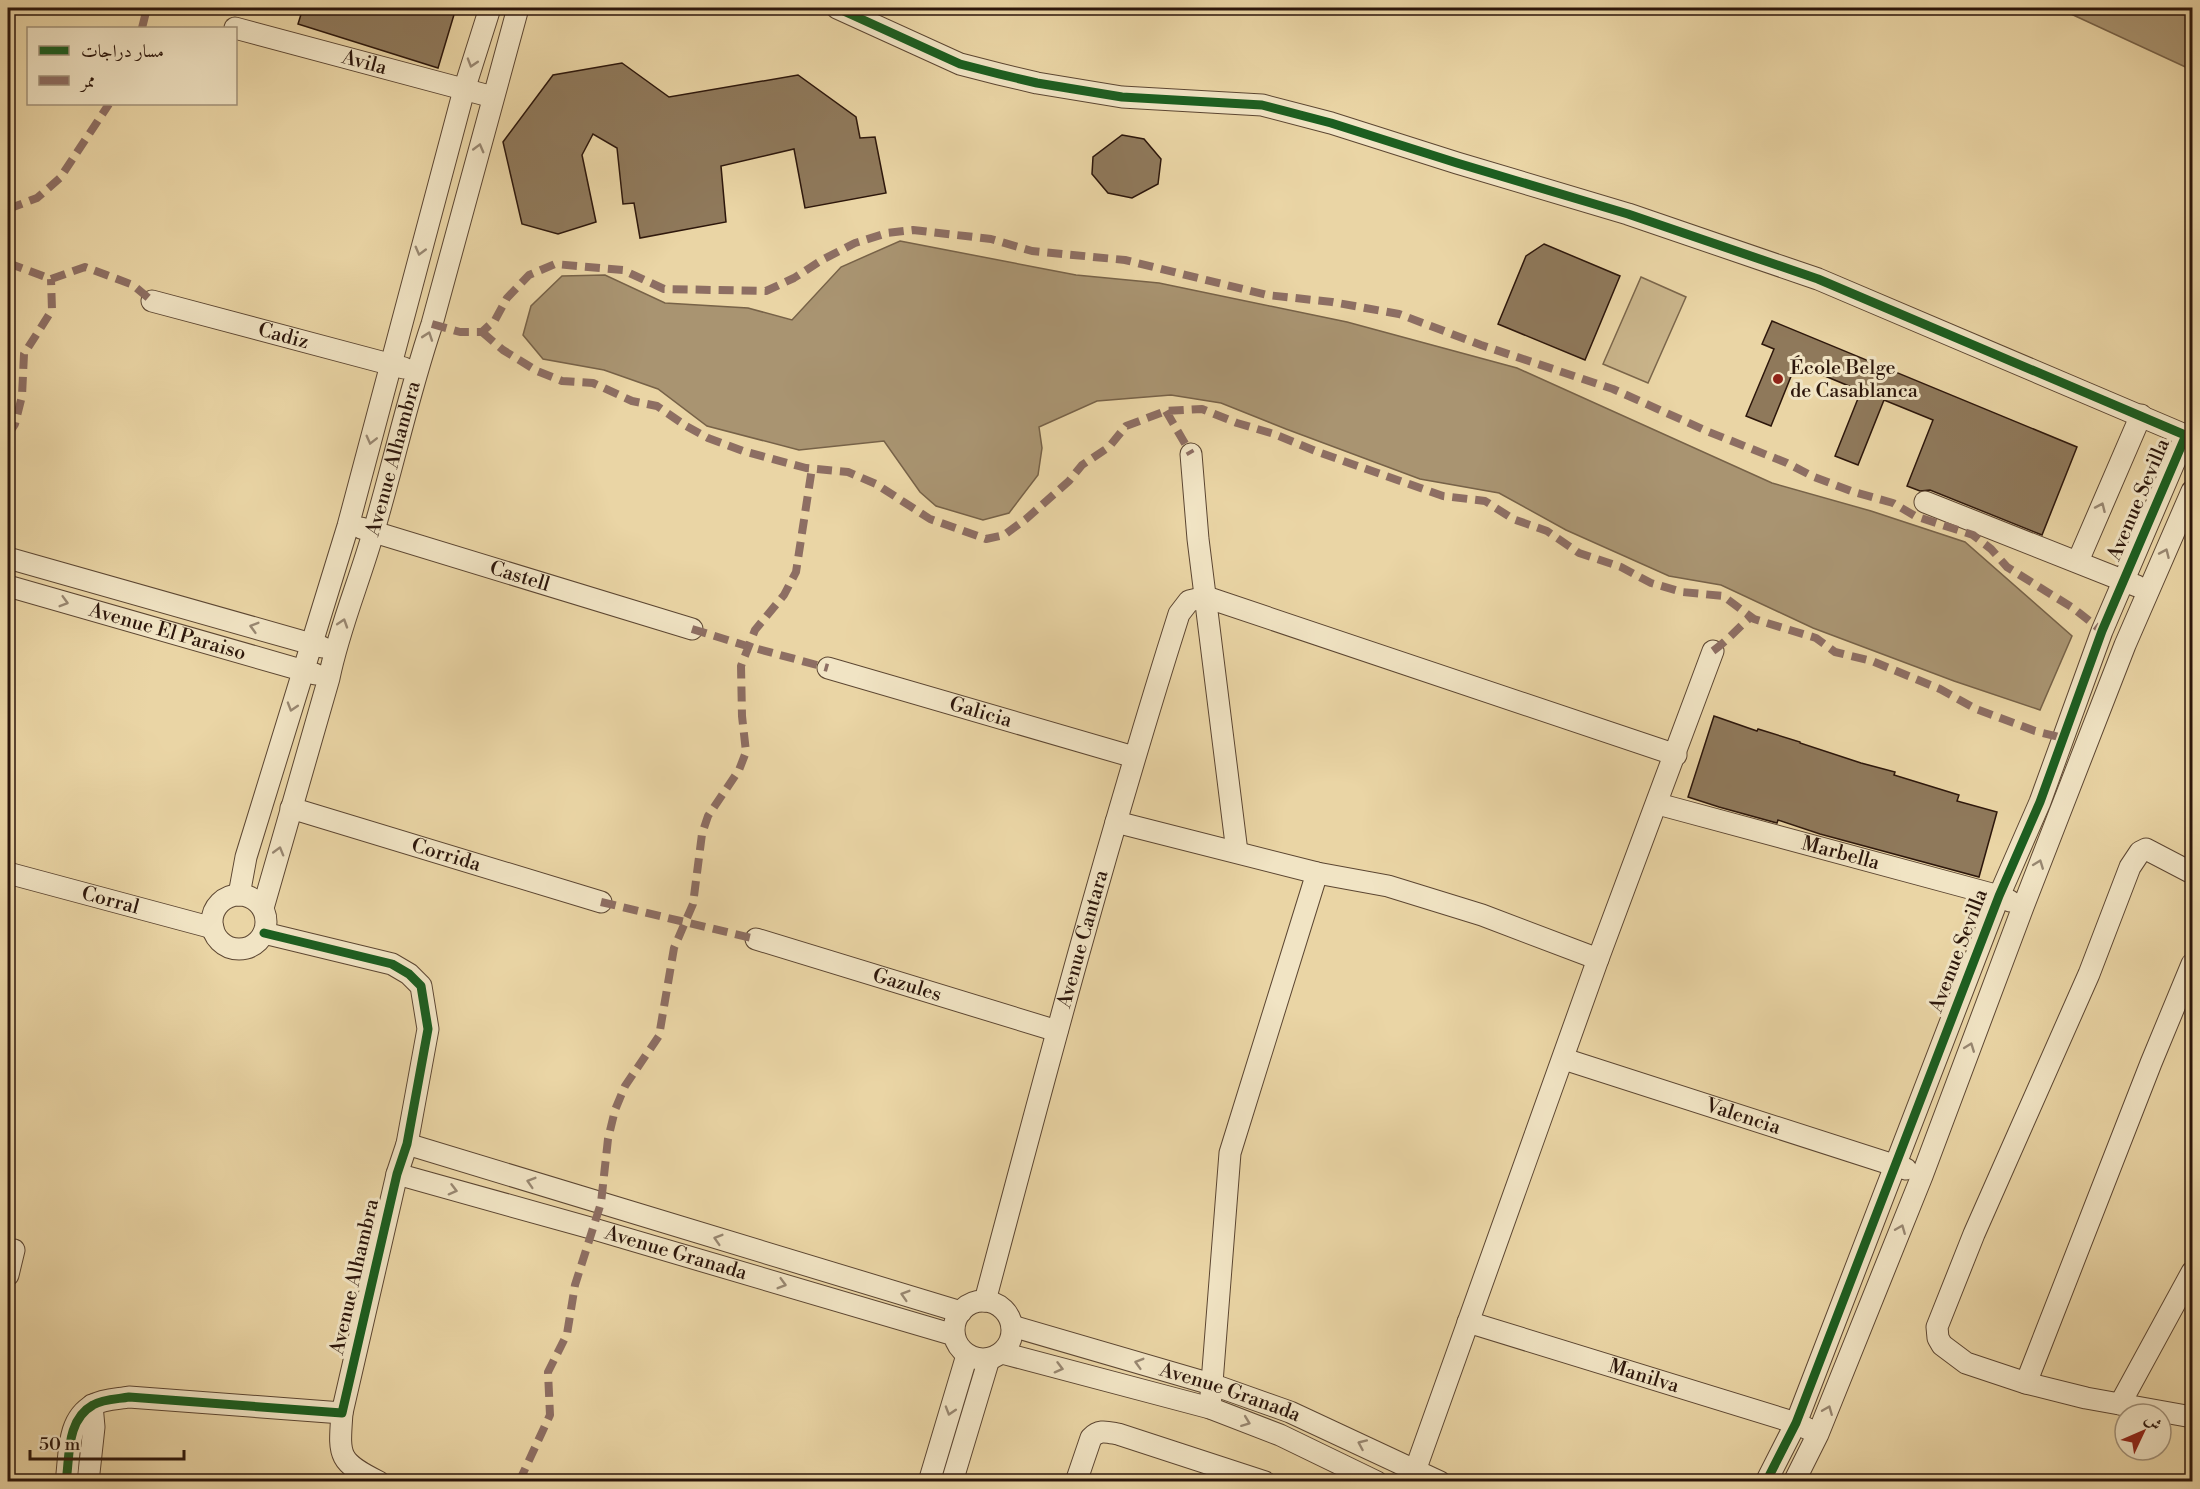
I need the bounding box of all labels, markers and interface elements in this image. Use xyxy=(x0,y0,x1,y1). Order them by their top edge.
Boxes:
legend xyxy=(27,27,237,105)
text: مسار دراجات xyxy=(81,40,164,63)
street label: Avila xyxy=(338,44,390,81)
one-way arrow xyxy=(467,57,479,68)
text: ممر xyxy=(79,70,95,93)
one-way arrow xyxy=(472,143,485,153)
one-way arrow xyxy=(415,246,428,256)
street label: Cadiz xyxy=(255,317,312,355)
one-way arrow xyxy=(421,331,434,342)
place label: École Belge de Casablanca xyxy=(1790,355,1919,404)
marker: École Belge de Casablanca xyxy=(1771,372,1785,386)
street label: Avenue Alhambra xyxy=(360,377,426,540)
street label: Avenue Sevilla xyxy=(2102,434,2176,566)
one-way arrow xyxy=(365,435,378,445)
one-way arrow xyxy=(2094,503,2106,514)
one-way arrow xyxy=(2158,548,2170,559)
street label: Castell xyxy=(487,555,553,597)
one-way arrow xyxy=(58,595,69,607)
street label: Avenue El Paraiso xyxy=(85,597,249,666)
one-way arrow xyxy=(336,619,349,629)
one-way arrow xyxy=(249,622,260,634)
street label: Galicia xyxy=(946,691,1016,734)
one-way arrow xyxy=(287,701,299,712)
street label: Marbella xyxy=(1799,831,1883,876)
street label: Corrida xyxy=(408,833,485,878)
one-way arrow xyxy=(272,846,284,857)
one-way arrow xyxy=(2032,860,2045,870)
street label: Avenue Cantara xyxy=(1051,866,1114,1012)
street label: Corral xyxy=(79,881,142,920)
street label: Avenue Sevilla xyxy=(1924,885,1994,1017)
street label: Gazules xyxy=(870,963,945,1007)
one-way arrow xyxy=(1963,1042,1976,1053)
street label: Valencia xyxy=(1701,1092,1785,1141)
one-way arrow xyxy=(526,1177,537,1189)
one-way arrow xyxy=(448,1182,458,1195)
street label: Avenue Alhambra xyxy=(325,1196,385,1358)
street label: Avenue Granada xyxy=(601,1220,751,1286)
one-way arrow xyxy=(1894,1224,1906,1235)
one-way arrow xyxy=(713,1234,724,1246)
one-way arrow xyxy=(776,1277,787,1289)
one-way arrow xyxy=(900,1290,911,1302)
street label: Manilva xyxy=(1606,1354,1683,1399)
street label: Avenue Granada xyxy=(1156,1357,1306,1428)
one-way arrow xyxy=(1135,1358,1145,1370)
one-way arrow xyxy=(1054,1360,1064,1373)
north arrow xyxy=(2113,1402,2173,1462)
one-way arrow xyxy=(945,1405,957,1416)
one-way arrow xyxy=(1821,1405,1833,1416)
text: ش xyxy=(2140,1410,2166,1435)
one-way arrow xyxy=(1240,1415,1251,1427)
scale bar xyxy=(30,1423,184,1461)
text: 50 m xyxy=(39,1433,81,1456)
one-way arrow xyxy=(1357,1440,1368,1452)

